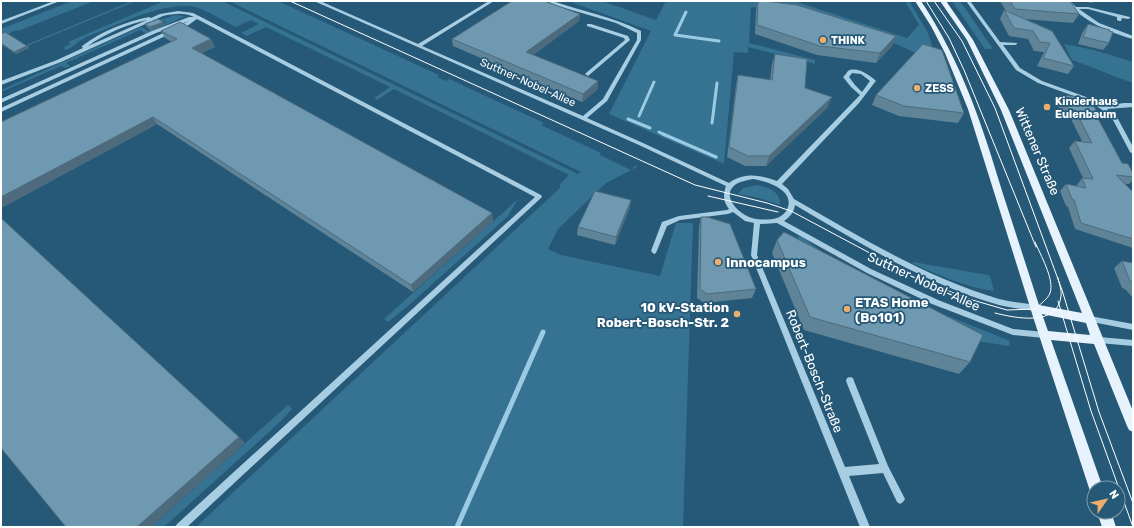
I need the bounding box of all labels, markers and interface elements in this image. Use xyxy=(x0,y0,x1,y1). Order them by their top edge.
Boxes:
place label: THINK xyxy=(831,34,866,47)
marker: THINK xyxy=(818,35,828,45)
street label: Suttner-Nobel-Allee xyxy=(478,56,578,109)
place label: ZESS xyxy=(925,82,954,95)
marker: ZESS xyxy=(912,83,922,93)
place label: Kinderhaus Eulenbaum xyxy=(1055,95,1118,121)
marker: Kinderhaus Eulenbaum xyxy=(1042,102,1052,112)
street label: Wittener Straße xyxy=(1012,105,1063,197)
street label: Suttner-Nobel-Allee xyxy=(865,249,982,314)
place label: Innocampus xyxy=(726,255,806,270)
marker: Innocampus xyxy=(713,257,723,267)
place label: ETAS Home (Bo101) xyxy=(855,295,929,325)
place label: 10 kV-Station Robert-Bosch-Str. 2 xyxy=(597,300,729,330)
marker: ETAS Home (Bo101) xyxy=(842,304,852,314)
street label: Robert-Bosch-Straße xyxy=(783,308,846,435)
marker: 10 kV-Station Robert-Bosch-Str. 2 xyxy=(732,309,742,319)
north arrow xyxy=(1086,480,1126,520)
text: N xyxy=(1106,488,1122,502)

